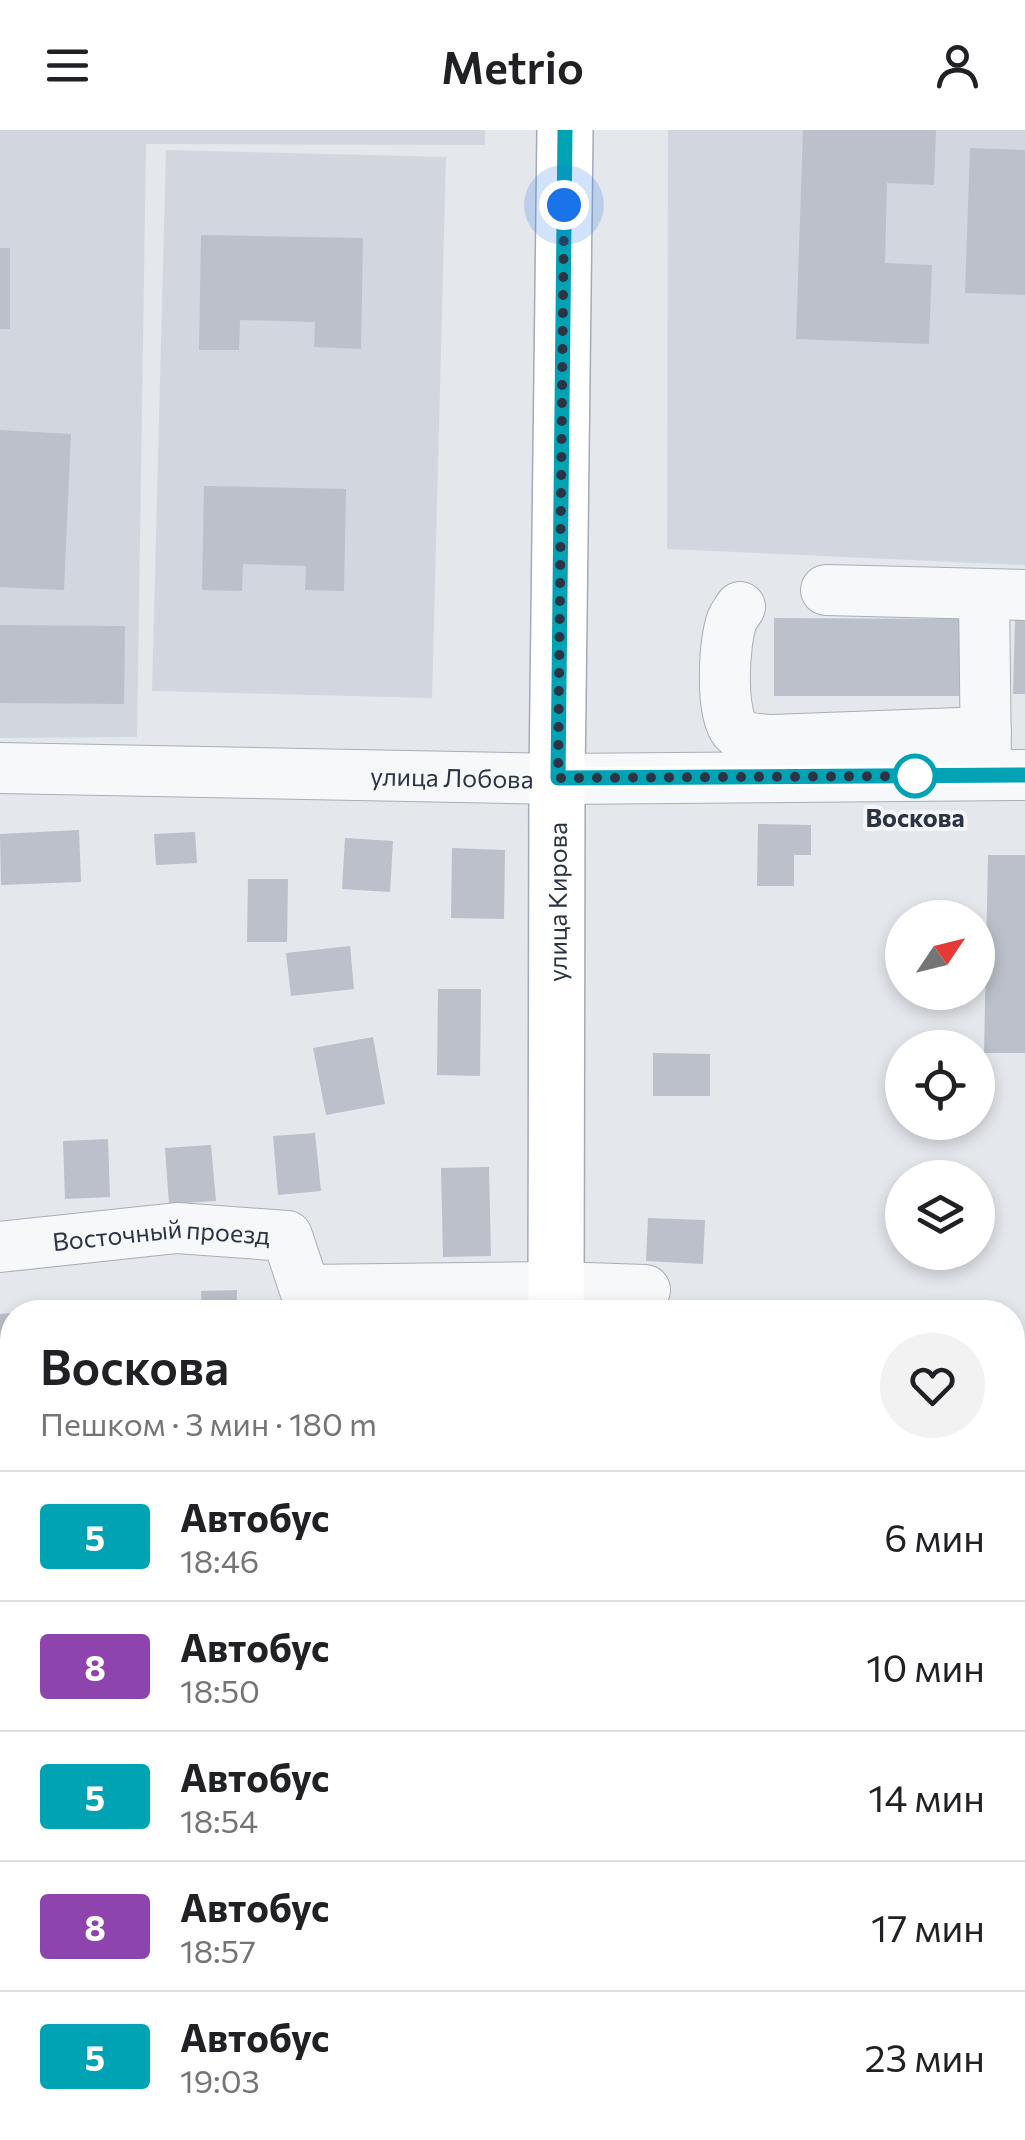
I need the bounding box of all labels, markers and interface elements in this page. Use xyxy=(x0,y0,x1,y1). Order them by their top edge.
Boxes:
icon: menu xyxy=(40,38,95,93)
text: Metrio xyxy=(441,38,584,93)
icon: person xyxy=(930,38,985,93)
your location xyxy=(539,180,589,230)
marker: Воскова xyxy=(894,755,936,797)
street label: улица Лобова xyxy=(370,760,534,794)
place label: Воскова xyxy=(866,802,964,832)
street label: улица Кирова xyxy=(542,822,572,982)
north arrow xyxy=(885,900,995,1010)
map controls xyxy=(885,900,995,1270)
button: locate xyxy=(885,1030,995,1140)
button: layers xyxy=(885,1160,995,1270)
street label: Восточный проезд xyxy=(51,1213,271,1256)
button: heart xyxy=(880,1333,985,1438)
text: Воскова xyxy=(40,1336,229,1395)
text: Пешком · 3 мин · 180 m xyxy=(40,1403,377,1443)
text: Автобус xyxy=(180,1493,330,1540)
text: 6 мин xyxy=(884,1513,985,1560)
text: 5 xyxy=(85,1515,105,1558)
text: 18:46 xyxy=(180,1540,259,1580)
text: Автобус xyxy=(180,1623,330,1670)
text: 10 мин xyxy=(866,1643,985,1690)
text: 8 xyxy=(84,1645,106,1688)
text: 18:50 xyxy=(180,1670,260,1710)
text: Автобус xyxy=(180,1753,330,1800)
text: 14 мин xyxy=(868,1773,985,1820)
text: 5 xyxy=(85,1775,105,1818)
text: 18:54 xyxy=(180,1800,258,1840)
text: Автобус xyxy=(180,1883,330,1930)
text: 17 мин xyxy=(871,1903,985,1950)
text: 8 xyxy=(84,1905,106,1948)
text: 18:57 xyxy=(180,1930,256,1970)
text: Автобус xyxy=(180,2013,330,2060)
text: 23 мин xyxy=(864,2033,985,2080)
text: 5 xyxy=(85,2035,105,2078)
text: 19:03 xyxy=(180,2060,260,2100)

